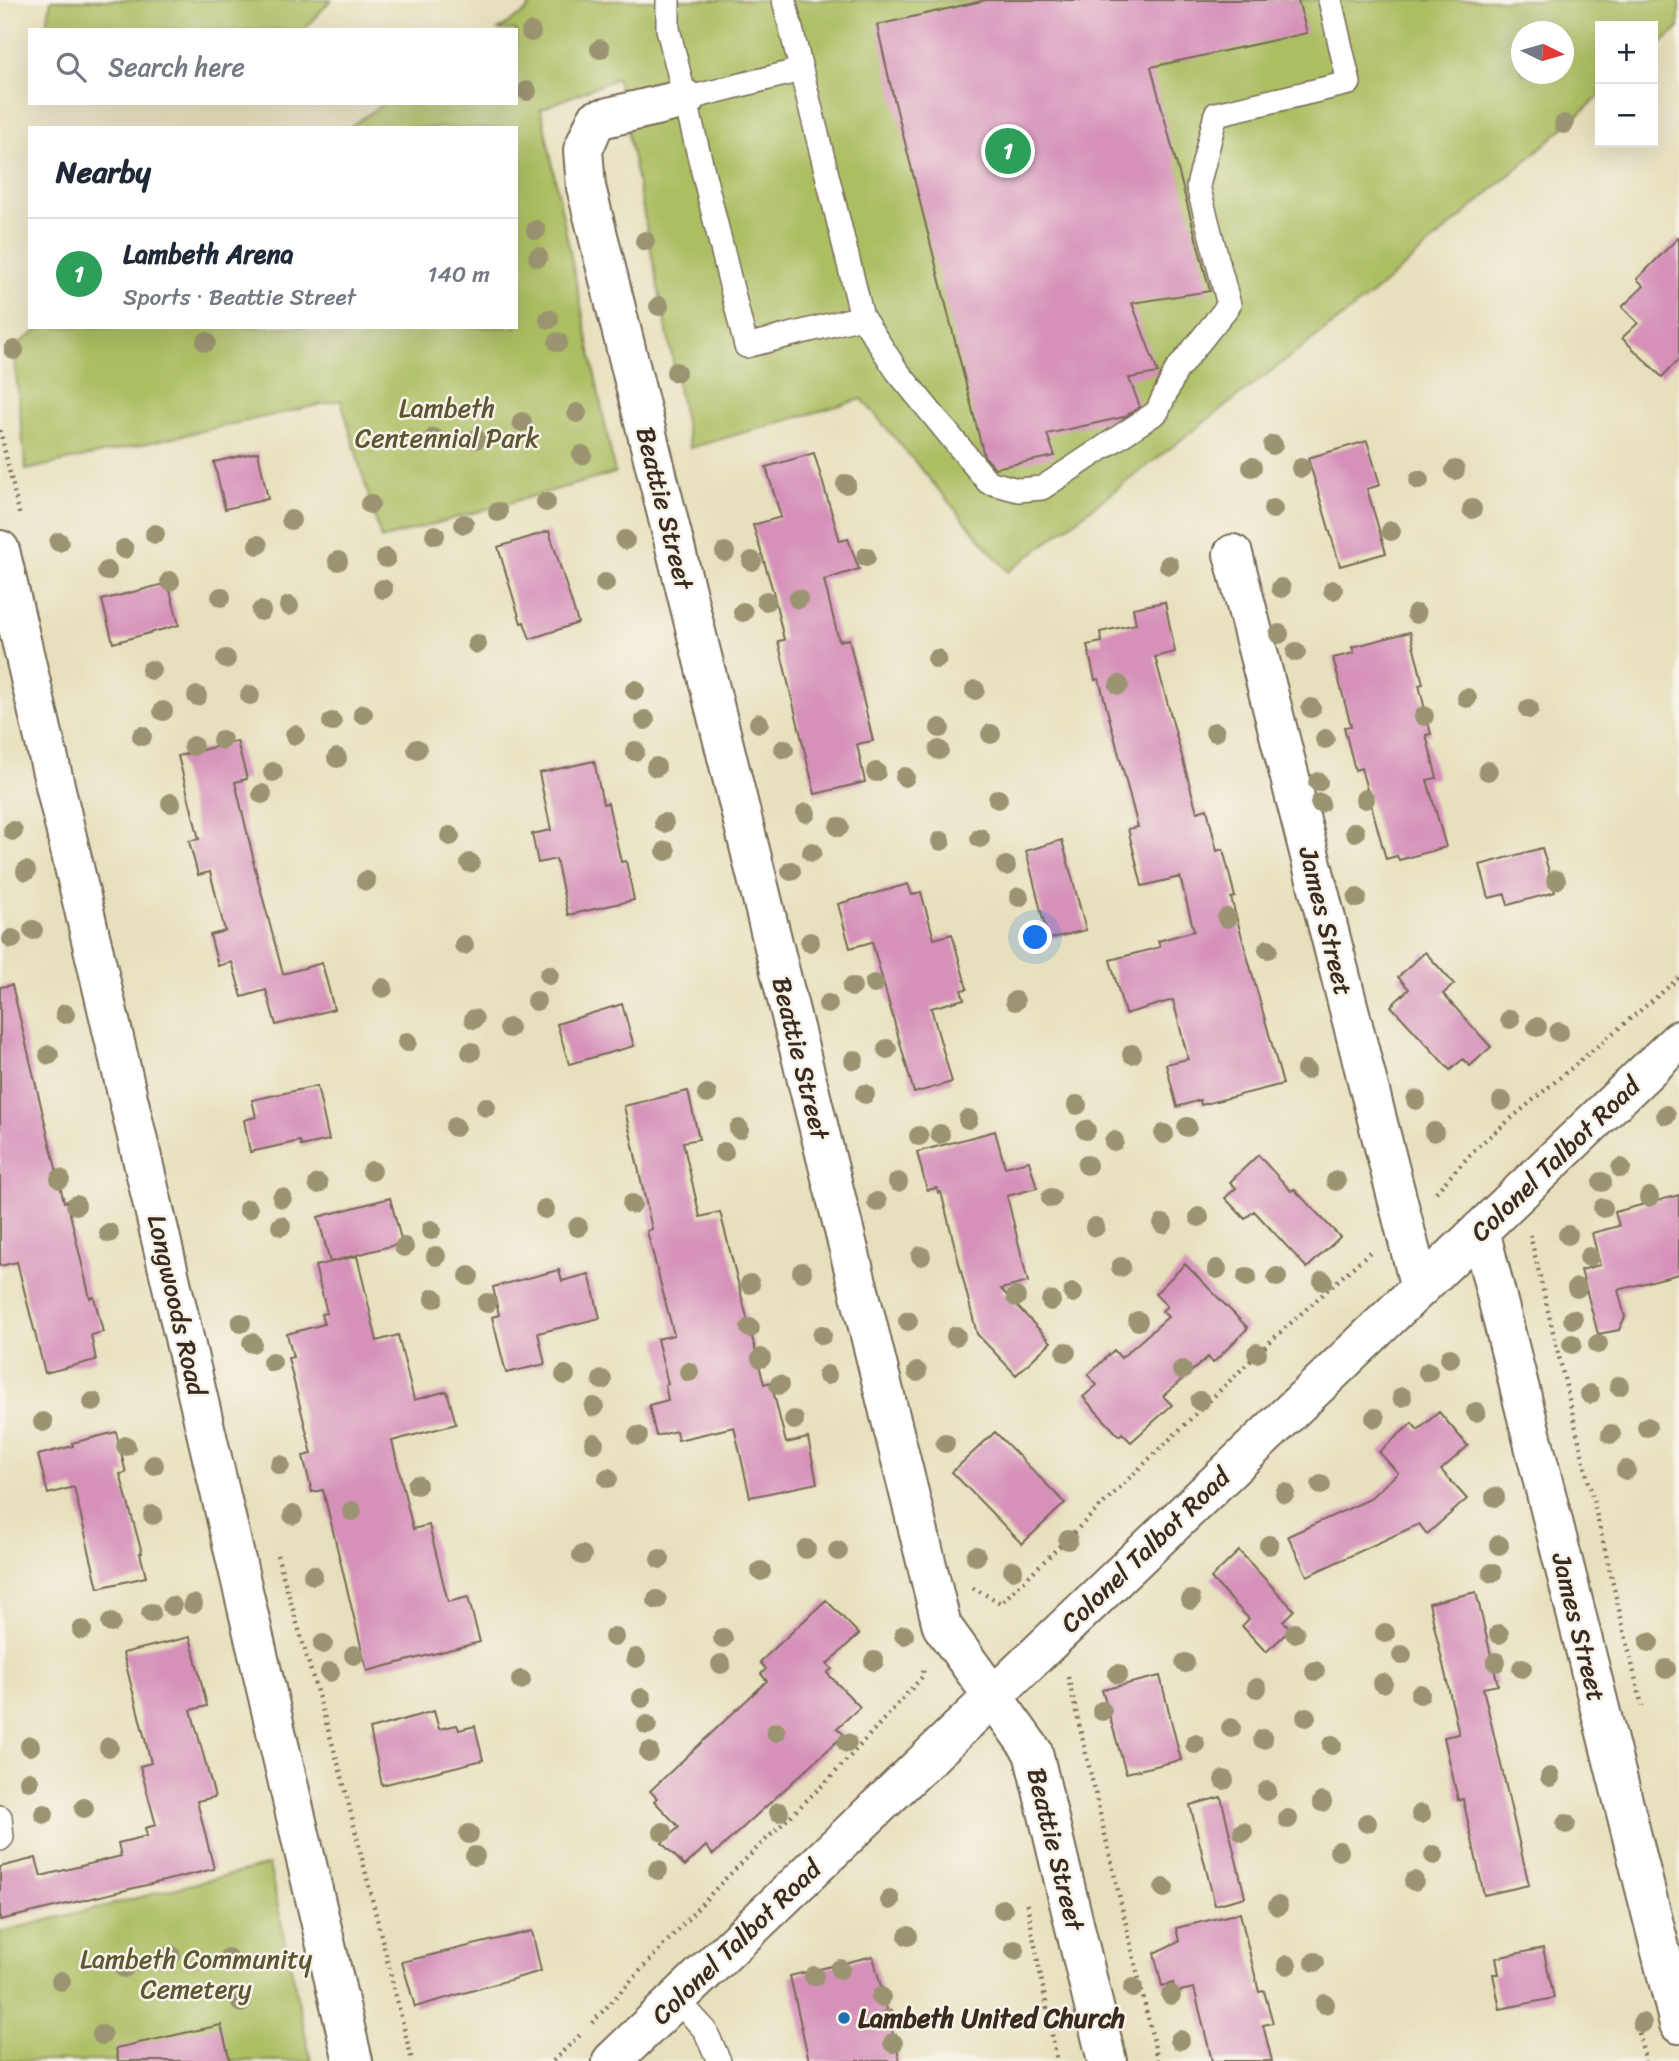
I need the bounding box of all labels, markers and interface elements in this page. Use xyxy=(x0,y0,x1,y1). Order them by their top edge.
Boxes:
north arrow xyxy=(1511,21,1574,84)
map controls xyxy=(1595,21,1658,147)
button: + xyxy=(1595,21,1658,84)
search box xyxy=(28,28,518,105)
text: Search here xyxy=(108,44,245,90)
icon: search xyxy=(52,48,90,86)
button: − xyxy=(1595,84,1658,147)
pin: 1 xyxy=(985,125,1031,177)
text: Nearby xyxy=(56,145,151,199)
text: Lambeth Arena xyxy=(123,231,294,277)
text: 1 xyxy=(74,254,84,295)
text: 140 m xyxy=(428,254,490,295)
text: Sports · Beattie Street xyxy=(123,277,356,318)
park label: Lambeth Centennial Park xyxy=(355,385,539,461)
street label: Beattie Street xyxy=(623,422,708,596)
street label: James Street xyxy=(1285,841,1367,1000)
your location xyxy=(1018,920,1052,954)
street label: Beattie Street xyxy=(759,972,844,1146)
street label: Colonel Talbot Road xyxy=(1459,1063,1653,1253)
street label: Longwoods Road xyxy=(134,1210,221,1402)
street label: Colonel Talbot Road xyxy=(1049,1454,1243,1644)
street label: James Street xyxy=(1538,1547,1620,1706)
street label: Beattie Street xyxy=(1014,1763,1099,1937)
street label: Colonel Talbot Road xyxy=(640,1846,834,2036)
park label: Lambeth Community Cemetery xyxy=(80,1936,313,2012)
place label: Lambeth United Church xyxy=(858,1995,1125,2041)
marker: Lambeth United Church xyxy=(836,2010,852,2026)

